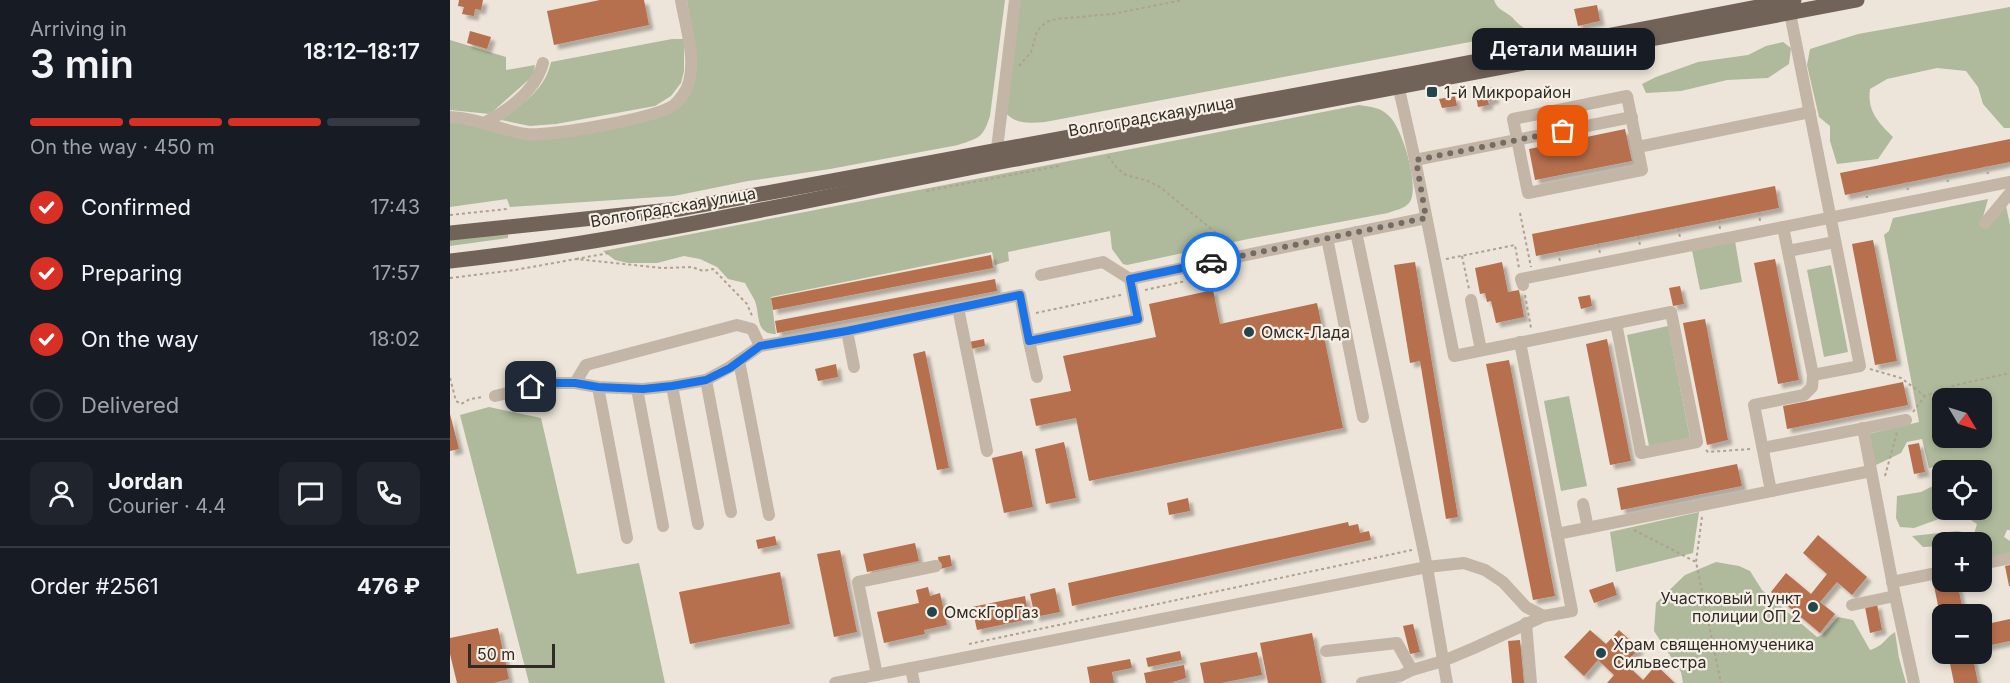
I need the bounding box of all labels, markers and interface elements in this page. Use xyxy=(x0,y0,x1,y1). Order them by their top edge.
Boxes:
text: Arriving in xyxy=(30,17,127,41)
callout: Детали машин xyxy=(1472,29,1654,71)
text: Детали машин xyxy=(1489,37,1638,61)
text: 18:12–18:17 xyxy=(303,38,420,64)
text: 3 min xyxy=(30,40,134,87)
place label: 1-й Микрорайон xyxy=(1444,82,1571,102)
marker: 1-й Микрорайон xyxy=(1425,85,1439,99)
street label: Волгоградская улица xyxy=(1067,92,1235,140)
pin xyxy=(1537,105,1588,156)
icon: bag xyxy=(1546,114,1579,147)
text: On the way · 450 m xyxy=(30,135,215,159)
street label: Волгоградская улица xyxy=(589,183,757,231)
icon: check xyxy=(30,191,63,224)
text: Confirmed xyxy=(81,194,191,220)
text: 17:43 xyxy=(370,195,420,219)
courier xyxy=(1181,232,1241,292)
icon: car xyxy=(1195,246,1228,279)
icon: check xyxy=(30,257,63,290)
text: Preparing xyxy=(81,260,182,286)
text: 17:57 xyxy=(372,261,420,285)
place label: Омск-Лада xyxy=(1261,322,1350,342)
icon: check xyxy=(30,323,63,356)
marker: Омск-Лада xyxy=(1242,325,1256,339)
text: On the way xyxy=(81,326,199,352)
text: 18:02 xyxy=(369,327,420,351)
pin xyxy=(505,361,556,412)
icon: home xyxy=(514,370,547,403)
north arrow xyxy=(1932,388,1992,448)
map controls xyxy=(1932,388,1992,664)
text: Delivered xyxy=(81,392,179,418)
button: locate xyxy=(1932,460,1992,520)
button: person xyxy=(30,462,93,525)
button: chat xyxy=(279,462,342,525)
button: phone xyxy=(357,462,420,525)
text: Jordan xyxy=(108,468,183,494)
text: Courier · 4.4 xyxy=(108,494,226,518)
button: + xyxy=(1932,532,1992,592)
text: Order #2561 xyxy=(30,573,159,599)
text: 476 ₽ xyxy=(357,573,420,599)
place label: Участковый пункт полиции ОП 2 xyxy=(1661,588,1802,626)
marker: Участковый пункт полиции ОП 2 xyxy=(1806,600,1820,614)
place label: ОмскГорГаз xyxy=(944,602,1039,622)
button: − xyxy=(1932,604,1992,664)
marker: ОмскГорГаз xyxy=(925,605,939,619)
place label: Храм священномученика Сильвестра xyxy=(1613,634,1814,672)
scale bar xyxy=(468,641,555,668)
text: 50 m xyxy=(477,644,515,664)
marker: Храм священномученика Сильвестра xyxy=(1594,646,1608,660)

